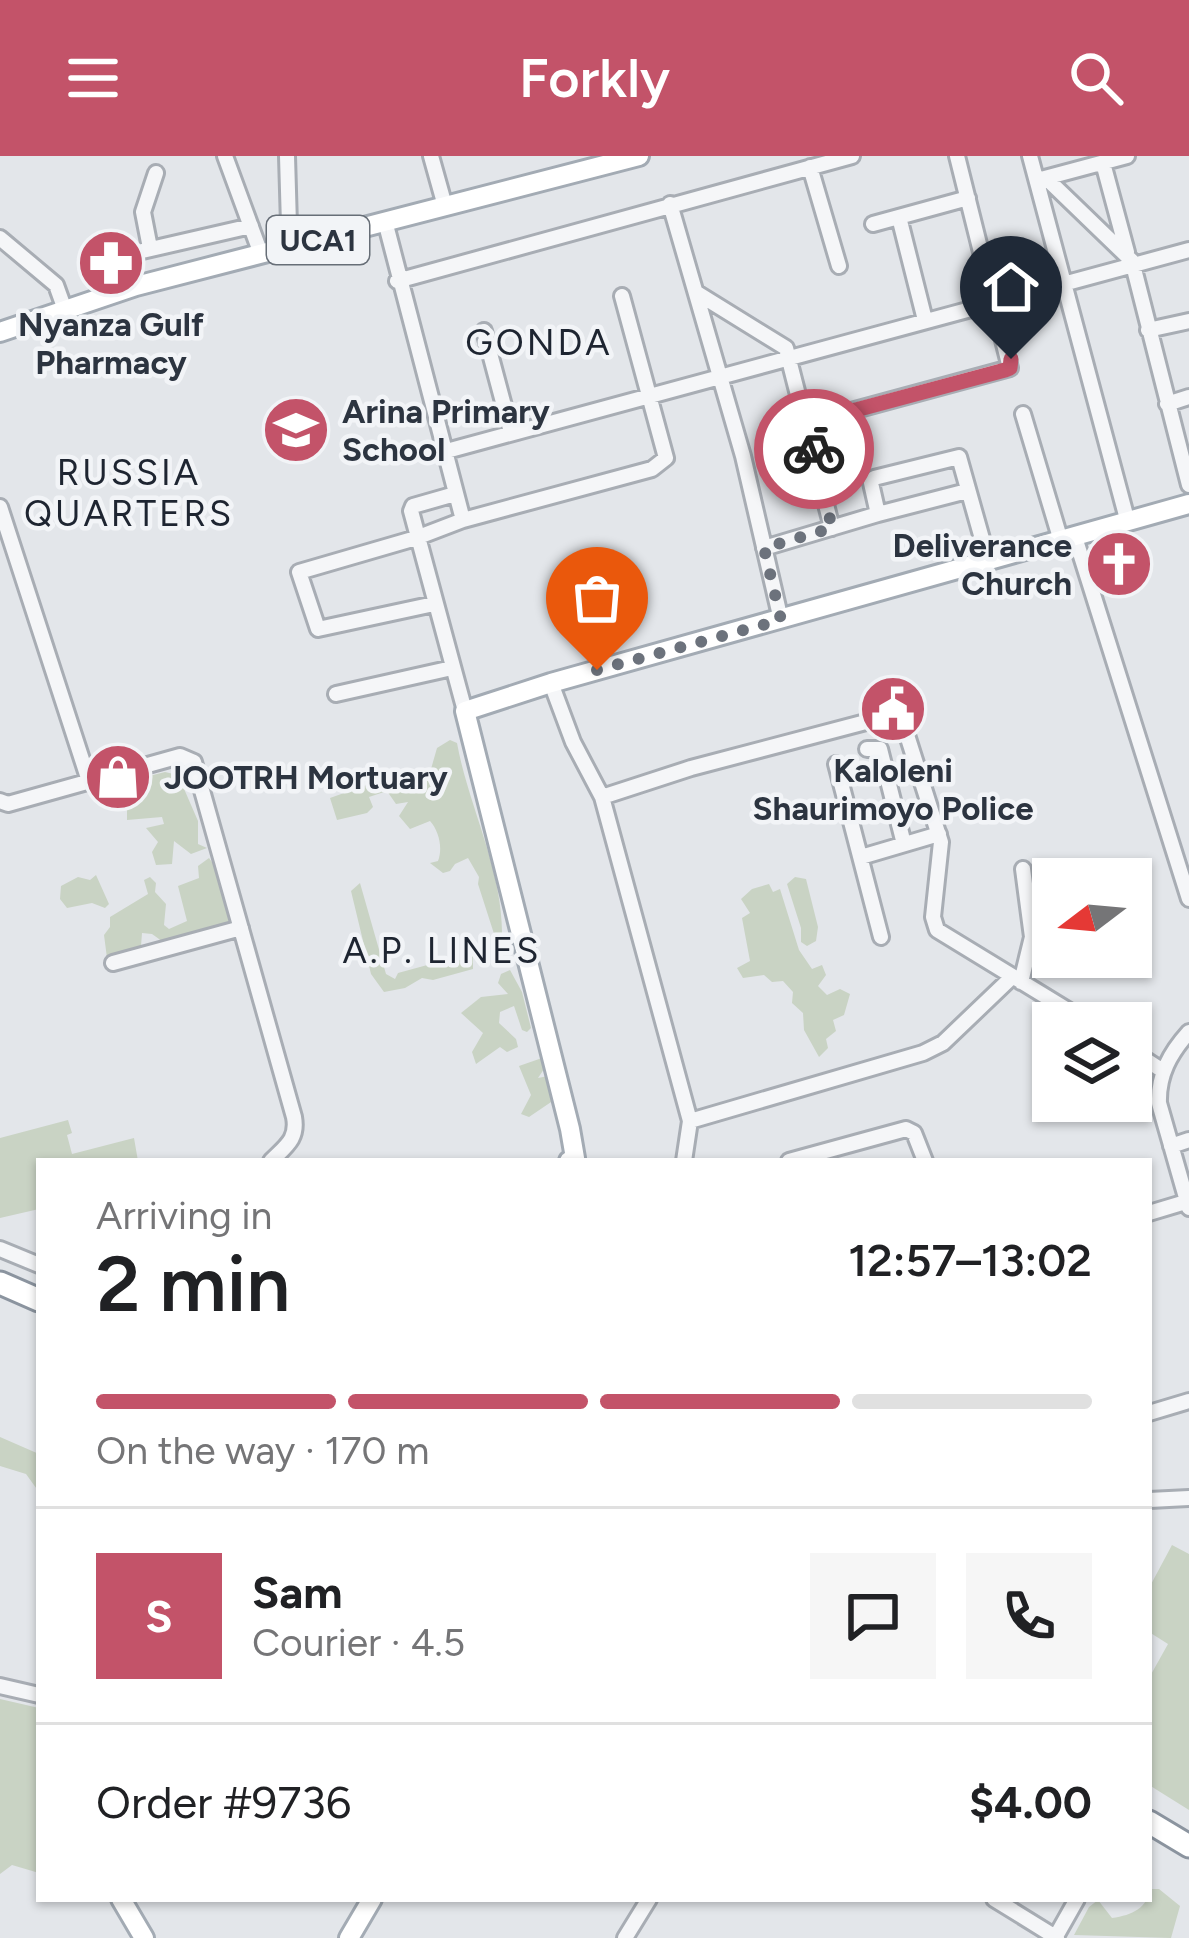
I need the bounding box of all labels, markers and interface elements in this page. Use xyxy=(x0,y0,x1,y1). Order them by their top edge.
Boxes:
icon: menu xyxy=(60,45,126,111)
icon: search xyxy=(1063,45,1129,111)
text: Forkly xyxy=(519,46,670,111)
road number: UCA1 xyxy=(267,216,369,264)
pharmacy icon: Nyanza Gulf Pharmacy xyxy=(76,228,146,298)
pin xyxy=(960,236,1062,359)
icon: home xyxy=(978,254,1044,320)
place label: Nyanza Gulf Pharmacy xyxy=(18,305,204,382)
district label: GONDA xyxy=(465,321,613,364)
courier xyxy=(754,389,874,509)
place label: Arina Primary School xyxy=(342,392,550,469)
school or university icon: Arina Primary School xyxy=(261,395,331,465)
icon: bike xyxy=(781,416,847,482)
district label: RUSSIA QUARTERS xyxy=(24,451,234,535)
place label: Deliverance Church xyxy=(893,526,1072,603)
church icon: Deliverance Church xyxy=(1084,529,1154,599)
pin xyxy=(546,547,648,670)
icon: bag xyxy=(564,565,630,631)
public building icon: Kaloleni Shaurimoyo Police xyxy=(858,674,928,744)
shop icon: JOOTRH Mortuary xyxy=(83,742,153,812)
place label: Kaloleni Shaurimoyo Police xyxy=(753,751,1033,828)
place label: JOOTRH Mortuary xyxy=(164,758,448,797)
north arrow xyxy=(1032,858,1152,978)
map controls xyxy=(1032,858,1152,1122)
district label: A.P. LINES xyxy=(343,929,541,972)
button: layers xyxy=(1032,1002,1152,1122)
text: Arriving in xyxy=(96,1192,272,1239)
text: 12:57–13:02 xyxy=(848,1233,1092,1287)
text: 2 min xyxy=(96,1237,290,1331)
text: On the way · 170 m xyxy=(96,1427,429,1474)
button: chat xyxy=(810,1553,936,1679)
button: phone xyxy=(966,1553,1092,1679)
text: Sam xyxy=(252,1565,343,1619)
text: S xyxy=(145,1589,173,1643)
text: Courier · 4.5 xyxy=(252,1619,465,1666)
text: Order #9736 xyxy=(96,1775,351,1829)
text: $4.00 xyxy=(969,1775,1092,1829)

